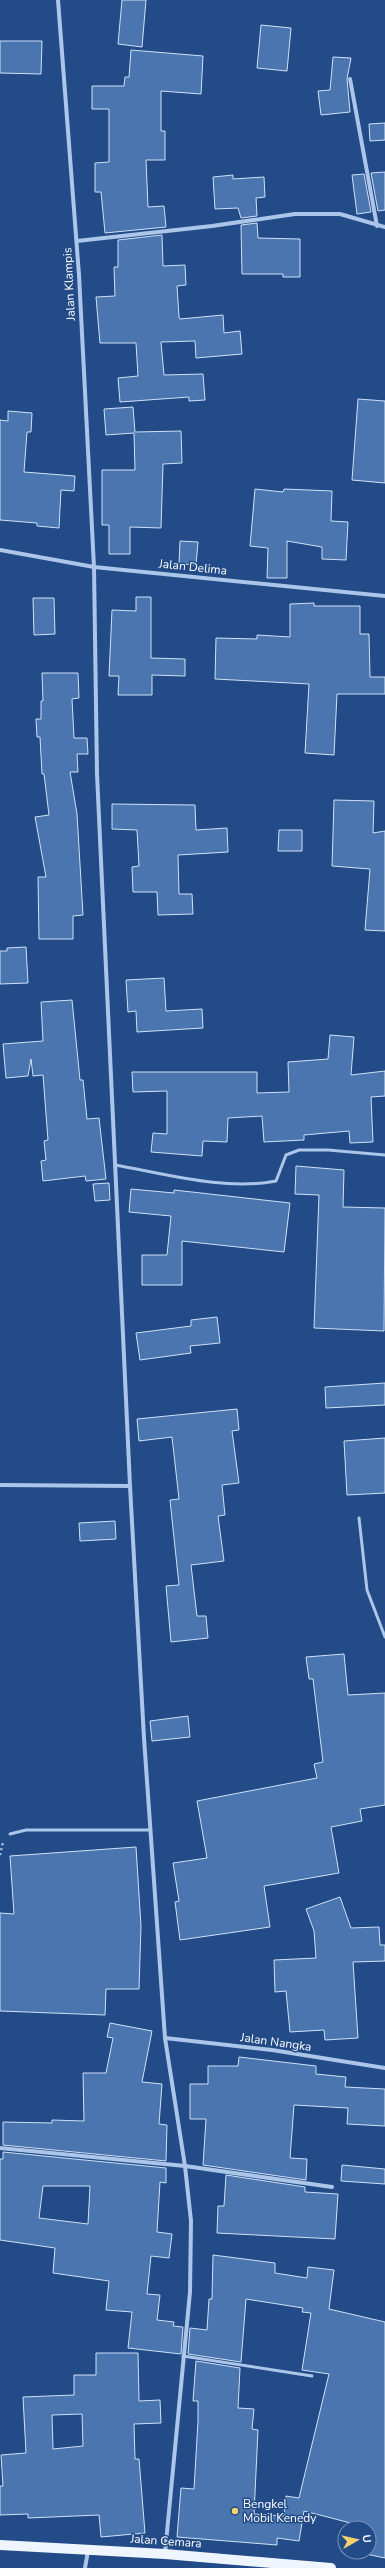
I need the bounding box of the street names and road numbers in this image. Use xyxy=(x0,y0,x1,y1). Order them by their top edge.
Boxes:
street label: Jalan Klampis xyxy=(59,247,79,322)
street label: Jalan Delima xyxy=(157,555,228,579)
street label: Jalan Nangka xyxy=(239,2029,312,2055)
street label: Jalan Cemara xyxy=(129,2530,202,2551)

